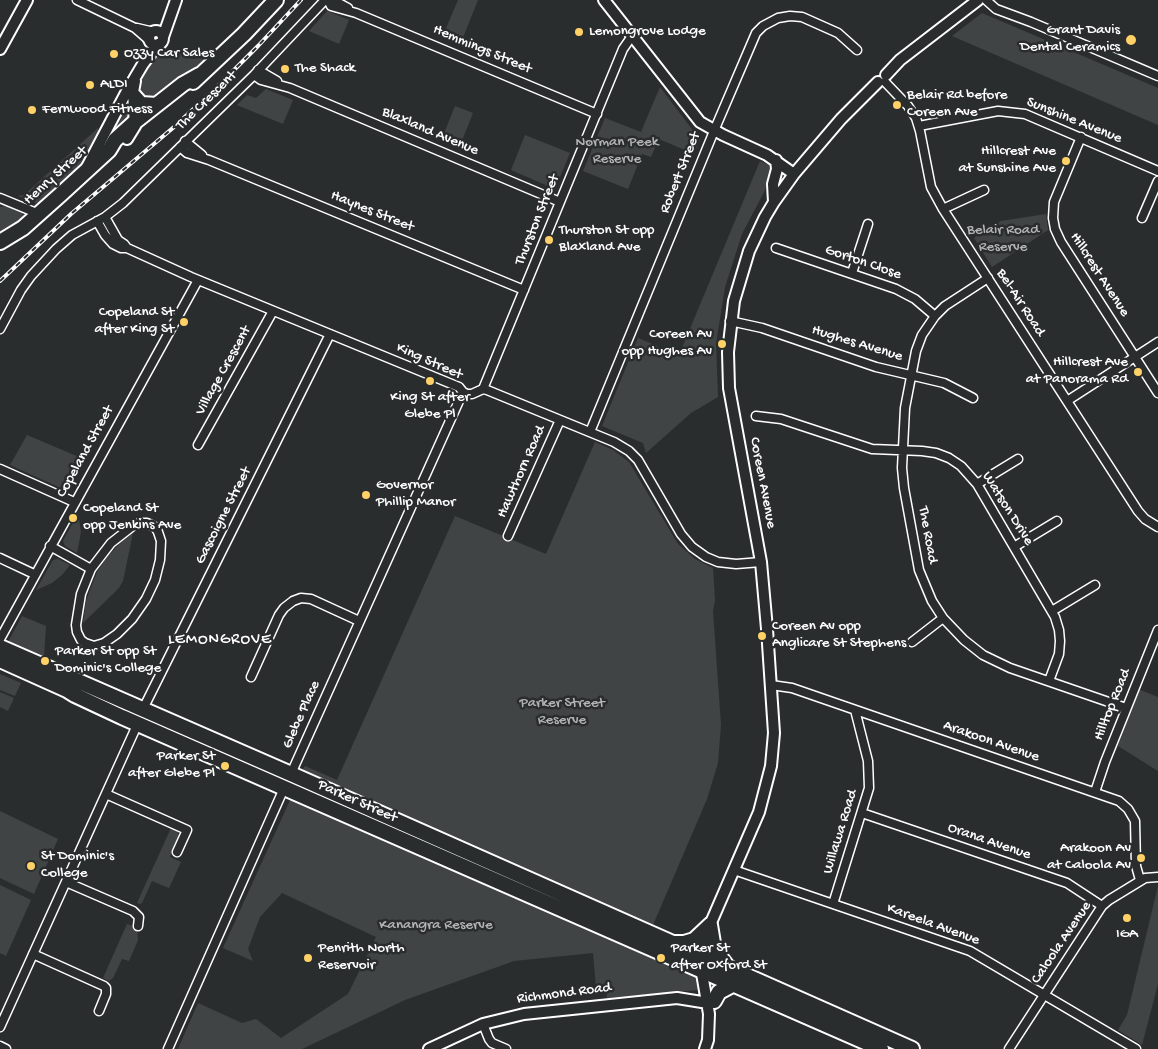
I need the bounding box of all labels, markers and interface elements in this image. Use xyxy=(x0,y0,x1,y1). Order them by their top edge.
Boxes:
street label: Hemmings Street xyxy=(430,21,534,79)
place label: Grant Davis Dental Ceramics xyxy=(1020,22,1120,57)
place label: Lemongrove Lodge xyxy=(589,23,706,41)
marker: Lemongrove Lodge xyxy=(573,26,585,38)
marker: Grant Davis Dental Ceramics xyxy=(1124,33,1138,47)
place label: Ozzy Car Sales xyxy=(124,45,214,63)
marker: Ozzy Car Sales xyxy=(108,48,120,60)
place label: The Shack xyxy=(295,60,355,78)
marker: The Shack xyxy=(279,63,291,75)
street label: The Crescent xyxy=(173,67,241,135)
place label: ALDI xyxy=(100,76,128,94)
marker: ALDI xyxy=(84,79,96,91)
place label: Belair Rd before Coreen Ave xyxy=(907,87,1007,122)
street label: Sunshine Avenue xyxy=(1024,94,1124,148)
marker: Belair Rd before Coreen Ave xyxy=(891,99,903,111)
place label: Fernwood Fitness xyxy=(42,101,152,119)
marker: Fernwood Fitness xyxy=(26,104,38,116)
street label: Blaxland Avenue xyxy=(379,104,481,160)
street label: Robert Street xyxy=(656,130,706,216)
park label: Norman Peek Reserve xyxy=(576,134,658,169)
street label: Henry Street xyxy=(20,143,92,209)
place label: Hillcrest Ave at Sunshine Ave xyxy=(958,143,1056,178)
marker: Hillcrest Ave at Sunshine Ave xyxy=(1060,155,1072,167)
street label: Thurston Street xyxy=(512,172,564,268)
street label: Haynes Street xyxy=(328,187,416,237)
place label: Thurston St opp Blaxland Ave xyxy=(559,222,654,257)
park label: Belair Road Reserve xyxy=(967,222,1039,257)
street label: Hillcrest Avenue xyxy=(1065,229,1133,321)
marker: Thurston St opp Blaxland Ave xyxy=(543,234,555,246)
street label: Gorton Close xyxy=(822,242,904,284)
street label: Bel-Air Road xyxy=(991,266,1049,340)
place label: Copeland St after King St xyxy=(95,304,174,339)
marker: Copeland St after King St xyxy=(178,316,190,328)
street label: Hughes Avenue xyxy=(809,322,905,366)
street label: Village Crescent xyxy=(192,323,256,419)
place label: Coreen Av opp Hughes Av xyxy=(621,326,712,361)
marker: Coreen Av opp Hughes Av xyxy=(716,338,728,350)
street label: King Street xyxy=(393,339,465,385)
place label: Hillcrest Ave at Panorama Rd xyxy=(1026,354,1128,389)
marker: Hillcrest Ave at Panorama Rd xyxy=(1132,366,1144,378)
marker: King St after Glebe Pl xyxy=(424,375,436,387)
place label: King St after Glebe Pl xyxy=(390,389,470,424)
street label: Copeland Street xyxy=(53,403,119,501)
street label: Hawthorn Road xyxy=(494,423,550,521)
street label: Coreen Avenue xyxy=(744,436,780,530)
street label: Gascoigne Street xyxy=(192,465,256,567)
street label: Watson Drive xyxy=(977,469,1037,549)
place label: Governor Phillip Manor xyxy=(376,477,455,512)
marker: Governor Phillip Manor xyxy=(360,489,372,501)
place label: Copeland St opp Jenkins Ave xyxy=(83,500,181,535)
street label: The Road xyxy=(913,505,941,565)
marker: Copeland St opp Jenkins Ave xyxy=(67,512,79,524)
place label: Coreen Av opp Anglicare St Stephens xyxy=(772,618,906,653)
marker: Coreen Av opp Anglicare St Stephens xyxy=(756,630,768,642)
district label: LEMONGROVE xyxy=(167,631,273,651)
place label: Parker St opp St Dominic's College xyxy=(55,643,161,678)
marker: Parker St opp St Dominic's College xyxy=(39,655,51,667)
street label: Hilltop Road xyxy=(1090,666,1136,744)
street label: Glebe Place xyxy=(279,678,325,752)
park label: Parker Street Reserve xyxy=(519,695,605,730)
street label: Arakoon Avenue xyxy=(941,717,1041,767)
place label: Parker St after Glebe Pl xyxy=(128,748,215,783)
marker: Parker St after Glebe Pl xyxy=(219,760,231,772)
street label: Parker Street xyxy=(314,776,400,828)
street label: Willawa Road xyxy=(820,788,862,876)
street label: Orana Avenue xyxy=(945,819,1033,865)
place label: Arakoon Av at Caloola Av xyxy=(1047,840,1131,875)
place label: St Dominic's College xyxy=(41,848,114,883)
marker: Arakoon Av at Caloola Av xyxy=(1135,852,1147,864)
marker: St Dominic's College xyxy=(25,860,37,872)
street label: Caloola Avenue xyxy=(1028,898,1096,988)
street label: Kareela Avenue xyxy=(884,900,982,950)
marker: IGA xyxy=(1121,912,1133,924)
park label: Kanangra Reserve xyxy=(379,917,493,935)
place label: IGA xyxy=(1116,926,1138,944)
place label: Penrith North Reservoir xyxy=(318,940,405,975)
place label: Parker St after Oxford St xyxy=(671,940,767,975)
marker: Penrith North Reservoir xyxy=(302,952,314,964)
marker: Parker St after Oxford St xyxy=(655,952,667,964)
street label: Richmond Road xyxy=(516,979,612,1009)

